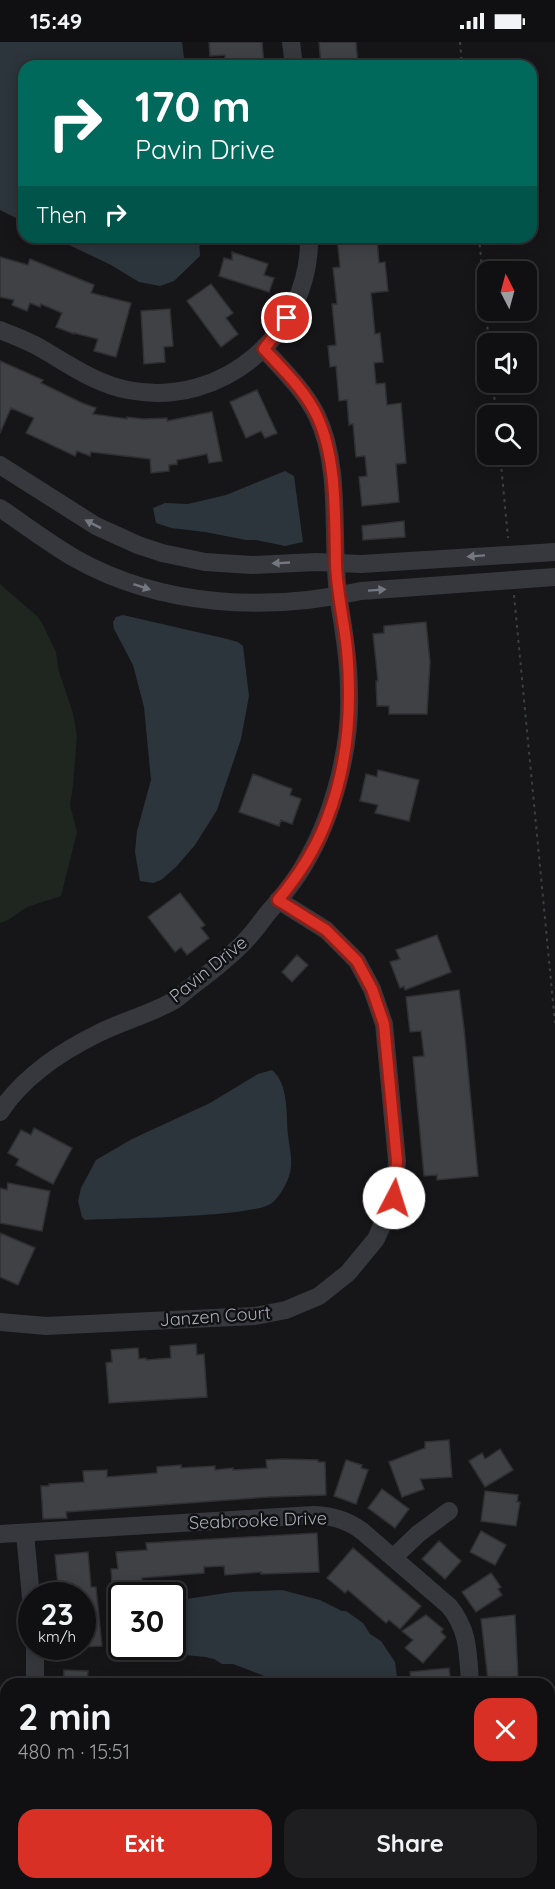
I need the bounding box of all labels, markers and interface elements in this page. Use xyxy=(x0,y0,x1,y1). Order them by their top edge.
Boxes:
text: 15:49 xyxy=(30,7,82,35)
text: 170 m xyxy=(135,80,251,133)
icon: right xyxy=(36,84,114,162)
text: Pavin Drive xyxy=(135,132,275,166)
icon: right xyxy=(99,198,132,231)
text: Then xyxy=(36,201,87,229)
north arrow xyxy=(477,261,537,321)
map controls xyxy=(477,261,537,465)
pin xyxy=(261,292,312,343)
icon: arrive xyxy=(270,301,303,334)
button: sound xyxy=(477,333,537,393)
button: search xyxy=(477,405,537,465)
one-way arrow xyxy=(84,519,101,529)
one-way arrow xyxy=(466,551,485,560)
one-way arrow xyxy=(272,559,291,568)
one-way arrow xyxy=(133,582,151,592)
one-way arrow xyxy=(367,585,386,595)
street label: Pavin Drive xyxy=(164,931,252,1007)
position arrow xyxy=(362,1166,426,1230)
street label: Janzen Court xyxy=(159,1301,271,1331)
street label: Seabrooke Drive xyxy=(189,1506,327,1534)
speed limit sign: 30 xyxy=(108,1582,186,1660)
text: 23 xyxy=(40,1595,74,1633)
text: km/h xyxy=(38,1627,76,1646)
text: 2 min xyxy=(18,1694,112,1739)
button: close xyxy=(474,1698,537,1761)
text: 480 m · 15:51 xyxy=(18,1739,130,1764)
button: Exit xyxy=(18,1809,272,1878)
button: Share xyxy=(284,1809,537,1878)

